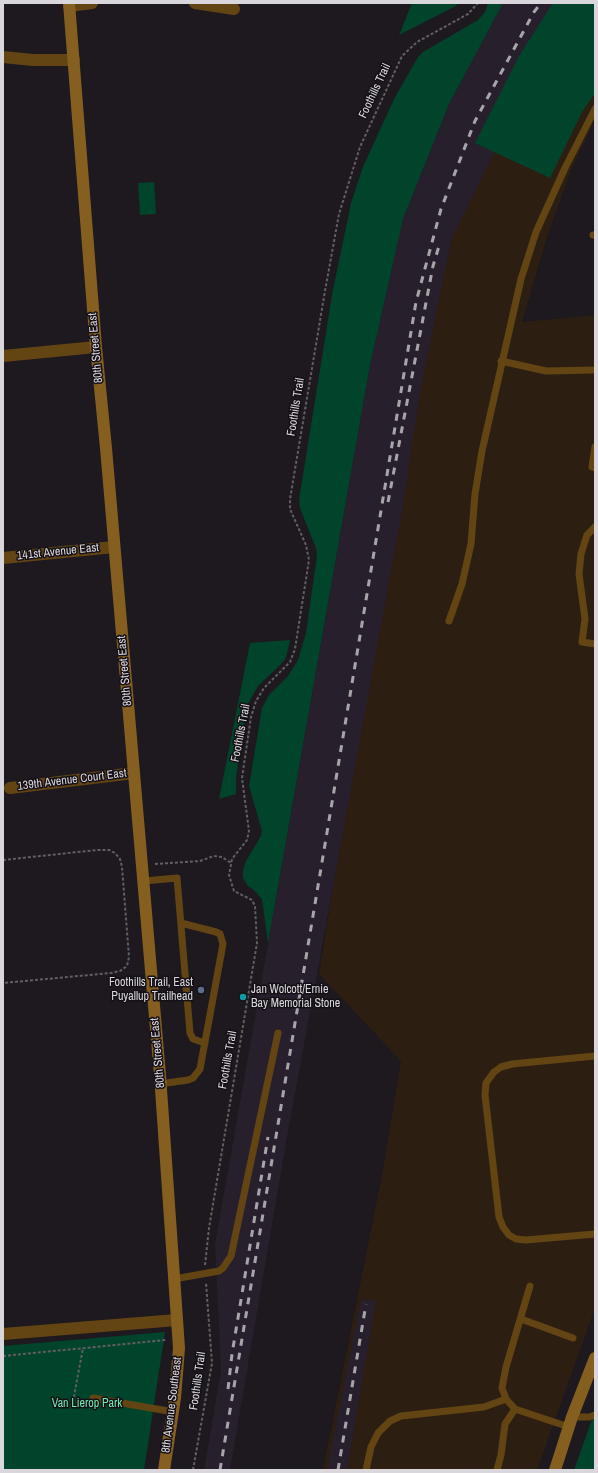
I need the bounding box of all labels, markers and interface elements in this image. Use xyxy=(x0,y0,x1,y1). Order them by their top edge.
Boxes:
street label: Foothills Trail xyxy=(356,61,394,121)
street label: 80th Street East xyxy=(86,312,106,384)
street label: Foothills Trail xyxy=(284,377,308,437)
street label: 141st Avenue East xyxy=(16,541,100,563)
street label: 80th Street East xyxy=(115,635,135,707)
street label: Foothills Trail xyxy=(228,703,254,763)
street label: 139th Avenue Court East xyxy=(17,766,127,794)
place label: Foothills Trail, East Puyallup Trailhead xyxy=(109,976,193,1004)
place label: Jan Wolcott/Ernie Bay Memorial Stone xyxy=(251,983,340,1011)
marker: Foothills Trail, East Puyallup Trailhead xyxy=(196,985,206,995)
marker: Jan Wolcott/Ernie Bay Memorial Stone xyxy=(238,992,248,1002)
street label: 80th Street East xyxy=(148,1017,168,1089)
street label: Foothills Trail xyxy=(216,1030,240,1090)
street label: Foothills Trail xyxy=(187,1351,209,1411)
street label: 8th Avenue Southeast xyxy=(159,1356,185,1454)
park label: Van Lierop Park xyxy=(52,1397,122,1411)

